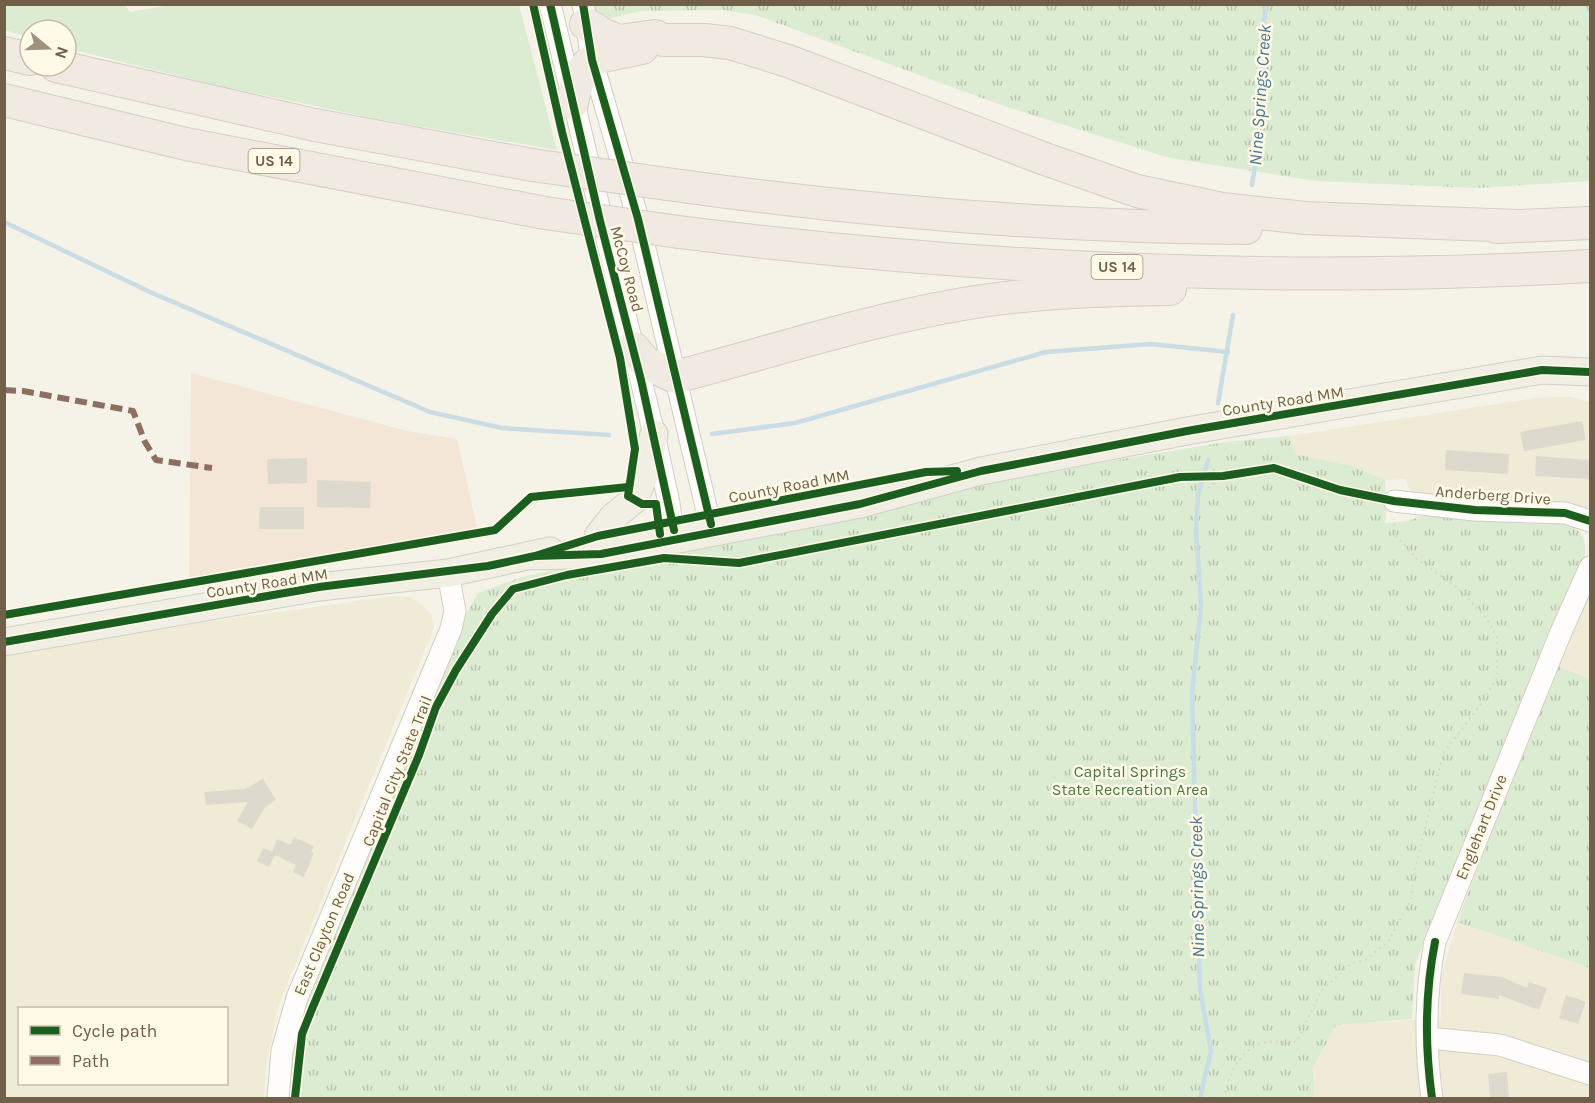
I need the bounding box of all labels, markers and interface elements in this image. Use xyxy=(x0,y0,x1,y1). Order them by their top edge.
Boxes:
north arrow xyxy=(18,18,78,78)
water label: Nine Springs Creek xyxy=(1244,23,1276,166)
text: N xyxy=(51,44,73,61)
road number: US 14 xyxy=(248,149,300,173)
street label: McCoy Road xyxy=(606,224,648,314)
road number: US 14 xyxy=(1092,255,1142,279)
street label: County Road MM xyxy=(1221,382,1345,420)
street label: County Road MM xyxy=(727,465,851,507)
street label: Anderberg Drive xyxy=(1435,481,1551,509)
street label: County Road MM xyxy=(205,564,329,602)
street label: Capital City State Trail xyxy=(358,693,436,849)
park label: Capital Springs State Recreation Area xyxy=(1052,762,1208,799)
street label: Englehart Drive xyxy=(1451,772,1511,882)
water label: Nine Springs Creek xyxy=(1185,815,1209,958)
street label: East Clayton Road xyxy=(290,870,358,998)
legend xyxy=(18,1007,228,1085)
text: Cycle path xyxy=(72,1020,157,1042)
text: Path xyxy=(72,1050,110,1072)

